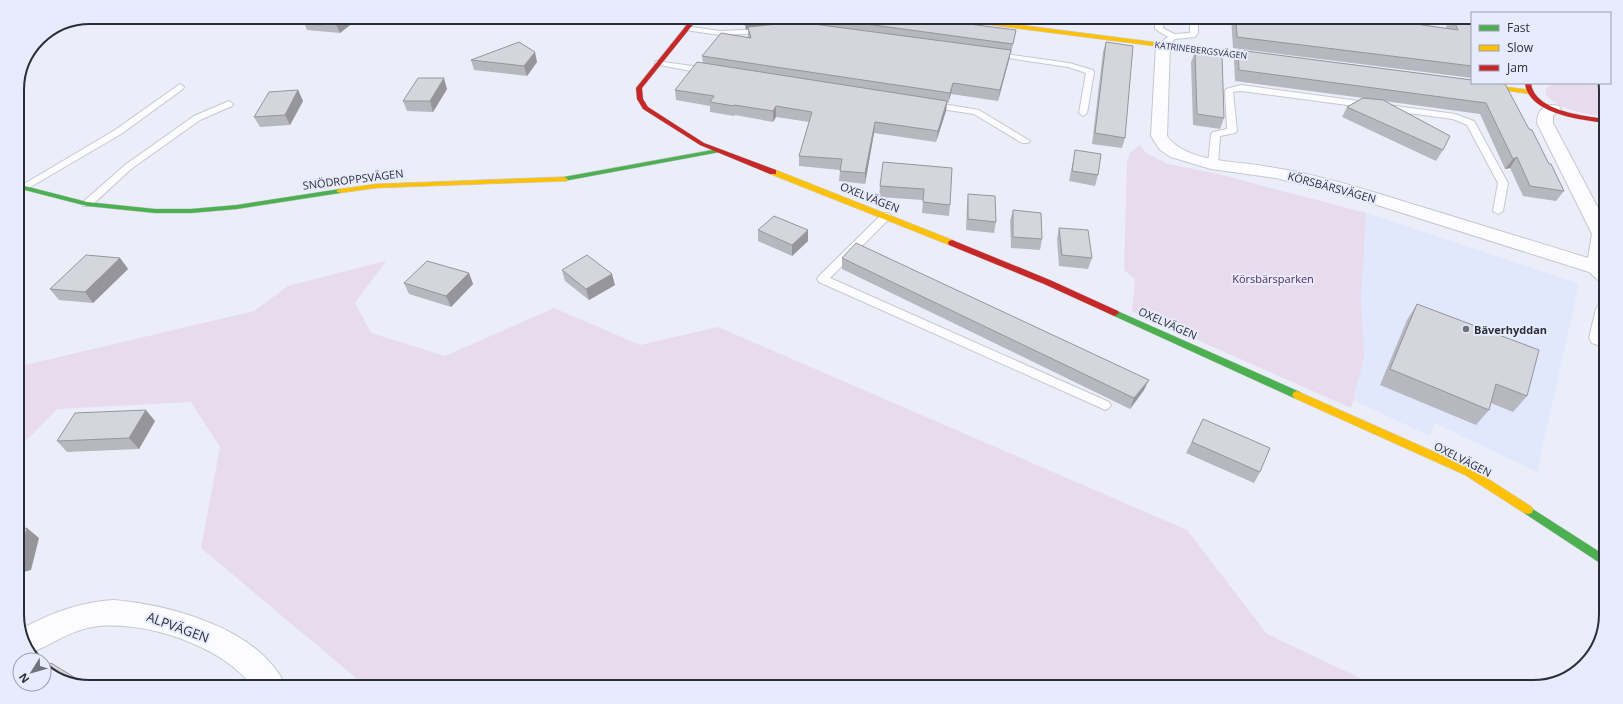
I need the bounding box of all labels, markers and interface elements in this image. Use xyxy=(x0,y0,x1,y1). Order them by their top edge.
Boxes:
legend xyxy=(1471,12,1611,84)
text: Fast xyxy=(1507,19,1530,36)
street label: KATRINEBERGSVÄGEN xyxy=(1154,38,1248,62)
text: Slow xyxy=(1507,39,1534,56)
text: Jam xyxy=(1506,59,1528,76)
street label: SNÖDROPPSVÄGEN xyxy=(302,165,404,193)
street label: KÖRSBÄRSVÄGEN xyxy=(1286,168,1378,206)
street label: OXELVÄGEN xyxy=(838,178,902,216)
park label: Körsbärsparken xyxy=(1232,271,1314,286)
street label: OXELVÄGEN xyxy=(1136,303,1200,343)
place label: Bäverhyddan xyxy=(1474,322,1547,337)
marker: Bäverhyddan xyxy=(1461,324,1471,334)
street label: OXELVÄGEN xyxy=(1432,438,1494,480)
street label: ALPVÄGEN xyxy=(144,607,212,647)
north arrow xyxy=(12,652,52,692)
text: N xyxy=(15,670,32,686)

